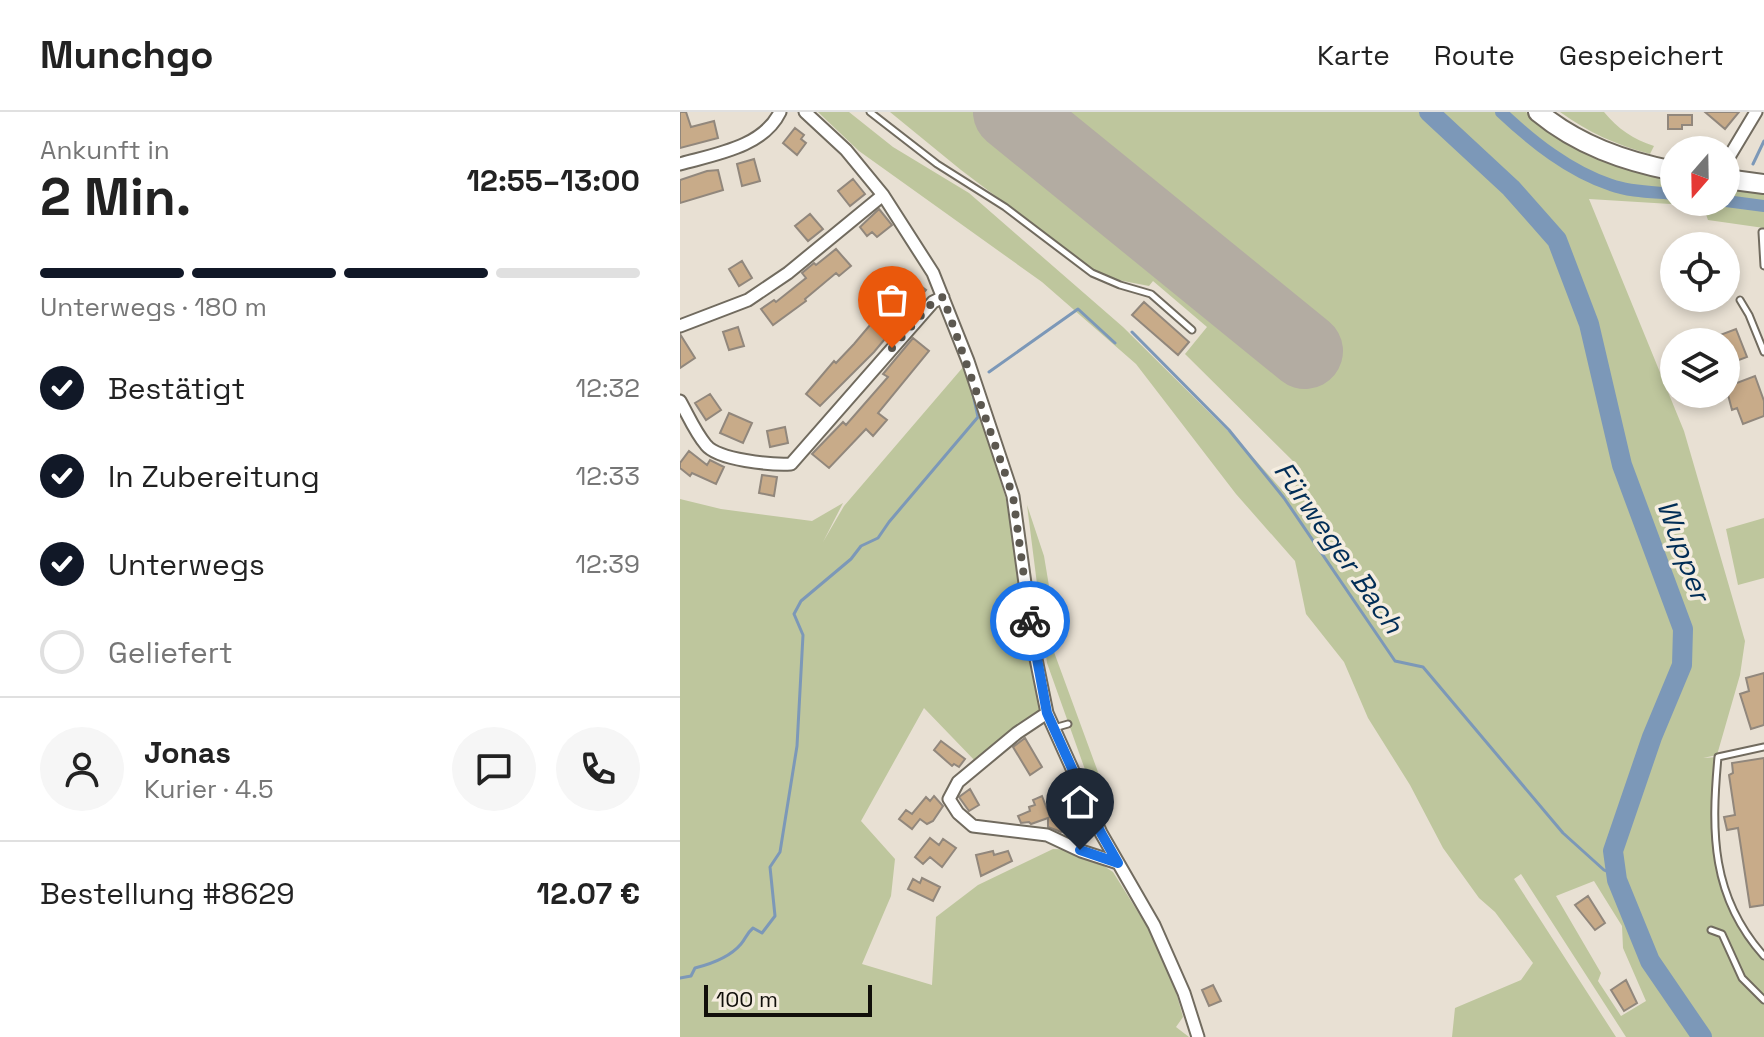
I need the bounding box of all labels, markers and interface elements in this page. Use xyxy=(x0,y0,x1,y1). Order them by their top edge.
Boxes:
text: Munchgo xyxy=(40,31,214,79)
text: Karte xyxy=(1317,37,1390,73)
text: Route xyxy=(1434,37,1515,73)
text: Gespeichert xyxy=(1559,37,1724,73)
text: Ankunft in xyxy=(40,133,170,167)
north arrow xyxy=(1660,136,1740,216)
map controls xyxy=(1660,136,1740,408)
text: 12:55–13:00 xyxy=(467,161,640,200)
text: 2 Min. xyxy=(40,164,191,230)
button: locate xyxy=(1660,232,1740,312)
pin xyxy=(858,266,926,348)
icon: bag xyxy=(870,278,914,322)
text: Unterwegs · 180 m xyxy=(40,290,267,324)
button: layers xyxy=(1660,328,1740,408)
icon: check xyxy=(40,366,84,410)
text: Bestätigt xyxy=(108,369,245,408)
text: 12:32 xyxy=(575,371,640,405)
icon: check xyxy=(40,454,84,498)
water label: Fürweger Bach xyxy=(1266,454,1412,641)
text: In Zubereitung xyxy=(108,457,320,496)
text: 12:33 xyxy=(575,459,640,493)
water label: Wupper xyxy=(1649,495,1720,609)
icon: check xyxy=(40,542,84,586)
text: Unterwegs xyxy=(108,545,265,584)
text: 12:39 xyxy=(575,547,640,581)
courier xyxy=(990,581,1070,661)
icon: bike xyxy=(1008,599,1052,643)
text: Geliefert xyxy=(108,633,233,672)
button: person xyxy=(40,727,124,811)
button: chat xyxy=(452,727,536,811)
button: phone xyxy=(556,727,640,811)
text: Jonas xyxy=(144,733,231,772)
pin xyxy=(1046,768,1114,850)
text: Kurier · 4.5 xyxy=(144,772,274,806)
icon: home xyxy=(1058,780,1102,824)
text: Bestellung #8629 xyxy=(40,874,295,913)
text: 12.07 € xyxy=(537,874,640,913)
scale bar xyxy=(704,981,872,1017)
text: 100 m xyxy=(716,985,778,1013)

